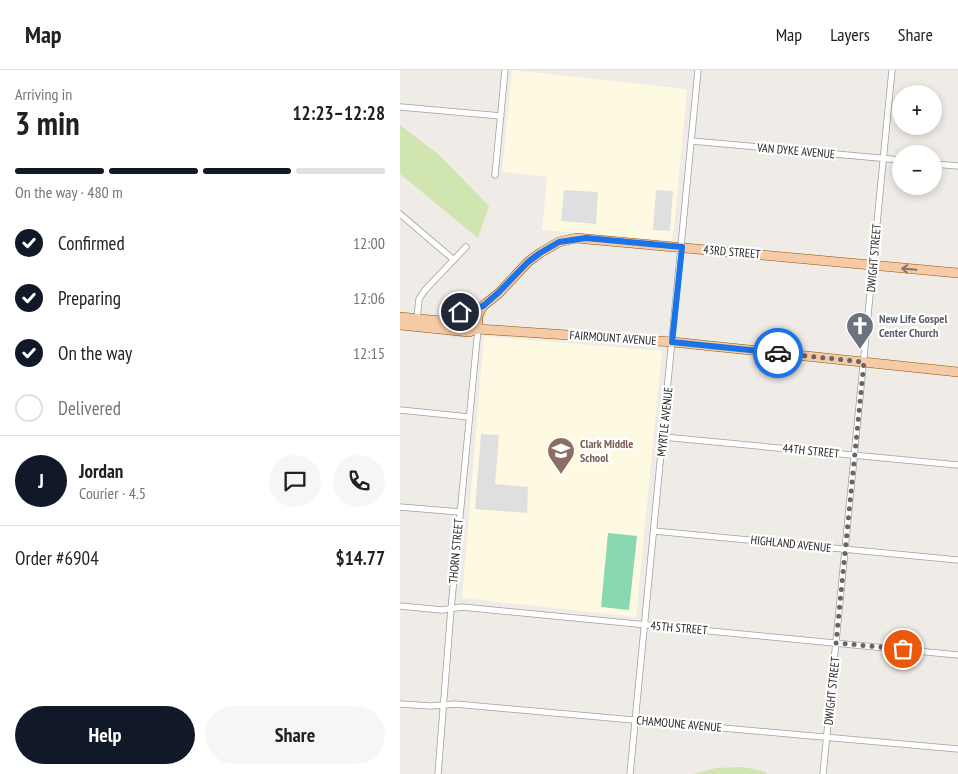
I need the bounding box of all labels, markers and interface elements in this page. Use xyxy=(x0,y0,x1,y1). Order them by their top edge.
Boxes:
text: Map xyxy=(25,19,62,50)
text: Map xyxy=(776,23,802,46)
text: Layers xyxy=(830,23,870,46)
text: Share xyxy=(898,23,933,46)
text: Arriving in xyxy=(15,84,72,104)
map controls xyxy=(892,85,942,195)
button: + xyxy=(892,85,942,135)
text: 12:23–12:28 xyxy=(292,101,385,125)
text: 3 min xyxy=(15,102,80,144)
street label: VAN DYKE AVENUE xyxy=(755,140,836,161)
button: − xyxy=(892,145,942,195)
text: On the way · 480 m xyxy=(15,182,123,202)
street label: DWIGHT STREET xyxy=(863,222,884,293)
icon: check xyxy=(15,229,43,257)
text: Confirmed xyxy=(58,231,125,255)
text: 12:00 xyxy=(353,233,385,253)
street label: 43RD STREET xyxy=(703,242,762,262)
one-way arrow xyxy=(902,264,918,273)
icon: check xyxy=(15,284,43,312)
text: Preparing xyxy=(58,286,121,310)
text: 12:06 xyxy=(353,288,385,308)
pin xyxy=(439,291,481,333)
icon: home xyxy=(446,298,474,326)
church icon: New Life Gospel Center Church xyxy=(845,311,875,350)
place label: New Life Gospel Center Church xyxy=(879,311,947,340)
street label: FAIRMOUNT AVENUE xyxy=(569,327,657,348)
courier xyxy=(753,328,803,378)
icon: check xyxy=(15,339,43,367)
icon: car xyxy=(764,339,792,367)
text: On the way xyxy=(58,341,132,365)
text: 12:15 xyxy=(353,343,385,363)
street label: MYRTLE AVENUE xyxy=(653,386,676,457)
text: Delivered xyxy=(58,396,121,420)
school or university icon: Clark Middle School xyxy=(546,436,576,475)
place label: Clark Middle School xyxy=(580,436,633,465)
street label: 44TH STREET xyxy=(782,440,841,461)
button: chat xyxy=(269,455,321,507)
button: phone xyxy=(333,455,385,507)
text: Jordan xyxy=(79,459,123,483)
text: J xyxy=(38,469,44,493)
text: Courier · 4.5 xyxy=(79,483,146,503)
street label: THORN STREET xyxy=(445,517,466,584)
street label: HIGHLAND AVENUE xyxy=(750,532,832,555)
text: Order #6904 xyxy=(15,546,99,570)
text: $14.77 xyxy=(336,546,385,570)
street label: 45TH STREET xyxy=(650,618,709,638)
pin xyxy=(882,628,924,670)
icon: bag xyxy=(889,635,917,663)
street label: DWIGHT STREET xyxy=(820,655,843,726)
button: Help xyxy=(15,706,195,764)
button: Share xyxy=(205,706,385,764)
street label: CHAMOUNE AVENUE xyxy=(636,712,722,735)

